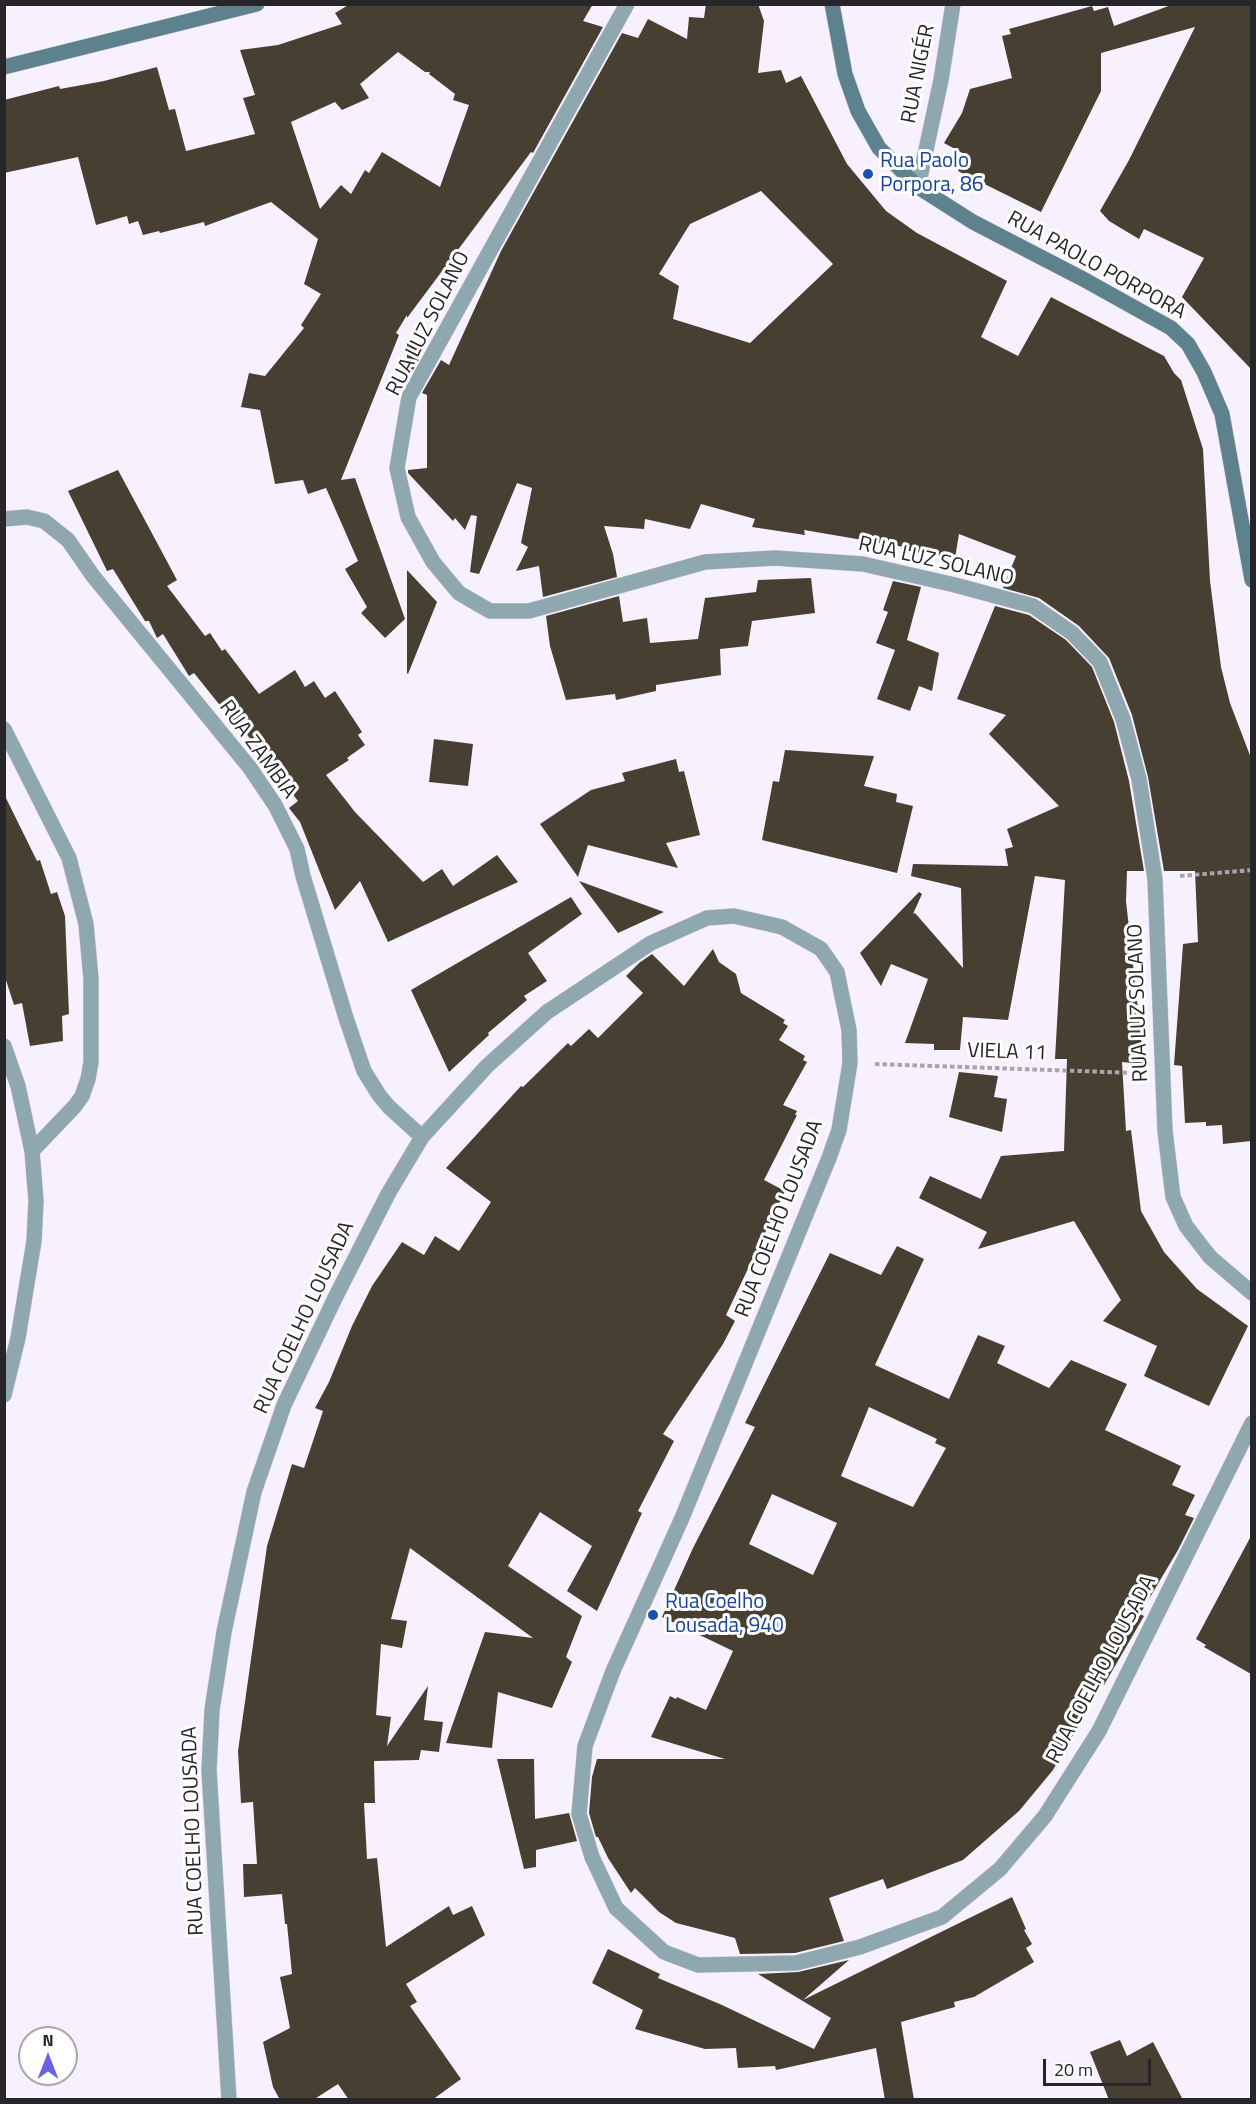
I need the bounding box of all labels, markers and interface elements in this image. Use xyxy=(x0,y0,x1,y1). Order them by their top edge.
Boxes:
street label: RUA NIGÉR xyxy=(897,22,941,126)
place label: Rua Paolo Porpora, 86 xyxy=(880,149,983,199)
marker: Rua Paolo Porpora, 86 xyxy=(861,167,875,181)
street label: RUA PAOLO PORPORA xyxy=(1002,206,1190,326)
street label: RUA LUZ SOLANO xyxy=(382,248,476,400)
street label: RUA LUZ SOLANO xyxy=(856,532,1016,592)
street label: RUA ZAMBIA xyxy=(213,696,301,804)
street label: RUA LUZ SOLANO xyxy=(1124,923,1154,1083)
street label: VIELA 11 xyxy=(967,1039,1047,1067)
street label: RUA COELHO LOUSADA xyxy=(731,1117,829,1321)
street label: RUA COELHO LOUSADA xyxy=(249,1218,361,1418)
street label: RUA COELHO LOUSADA xyxy=(1042,1572,1162,1768)
place label: Rua Coelho Lousada, 940 xyxy=(665,1590,784,1640)
marker: Rua Coelho Lousada, 940 xyxy=(646,1608,660,1622)
street label: RUA COELHO LOUSADA xyxy=(178,1726,210,1936)
north arrow xyxy=(18,2026,78,2086)
text: N xyxy=(42,2028,54,2052)
scale bar xyxy=(1046,2047,1154,2085)
text: 20 m xyxy=(1054,2056,1093,2083)

